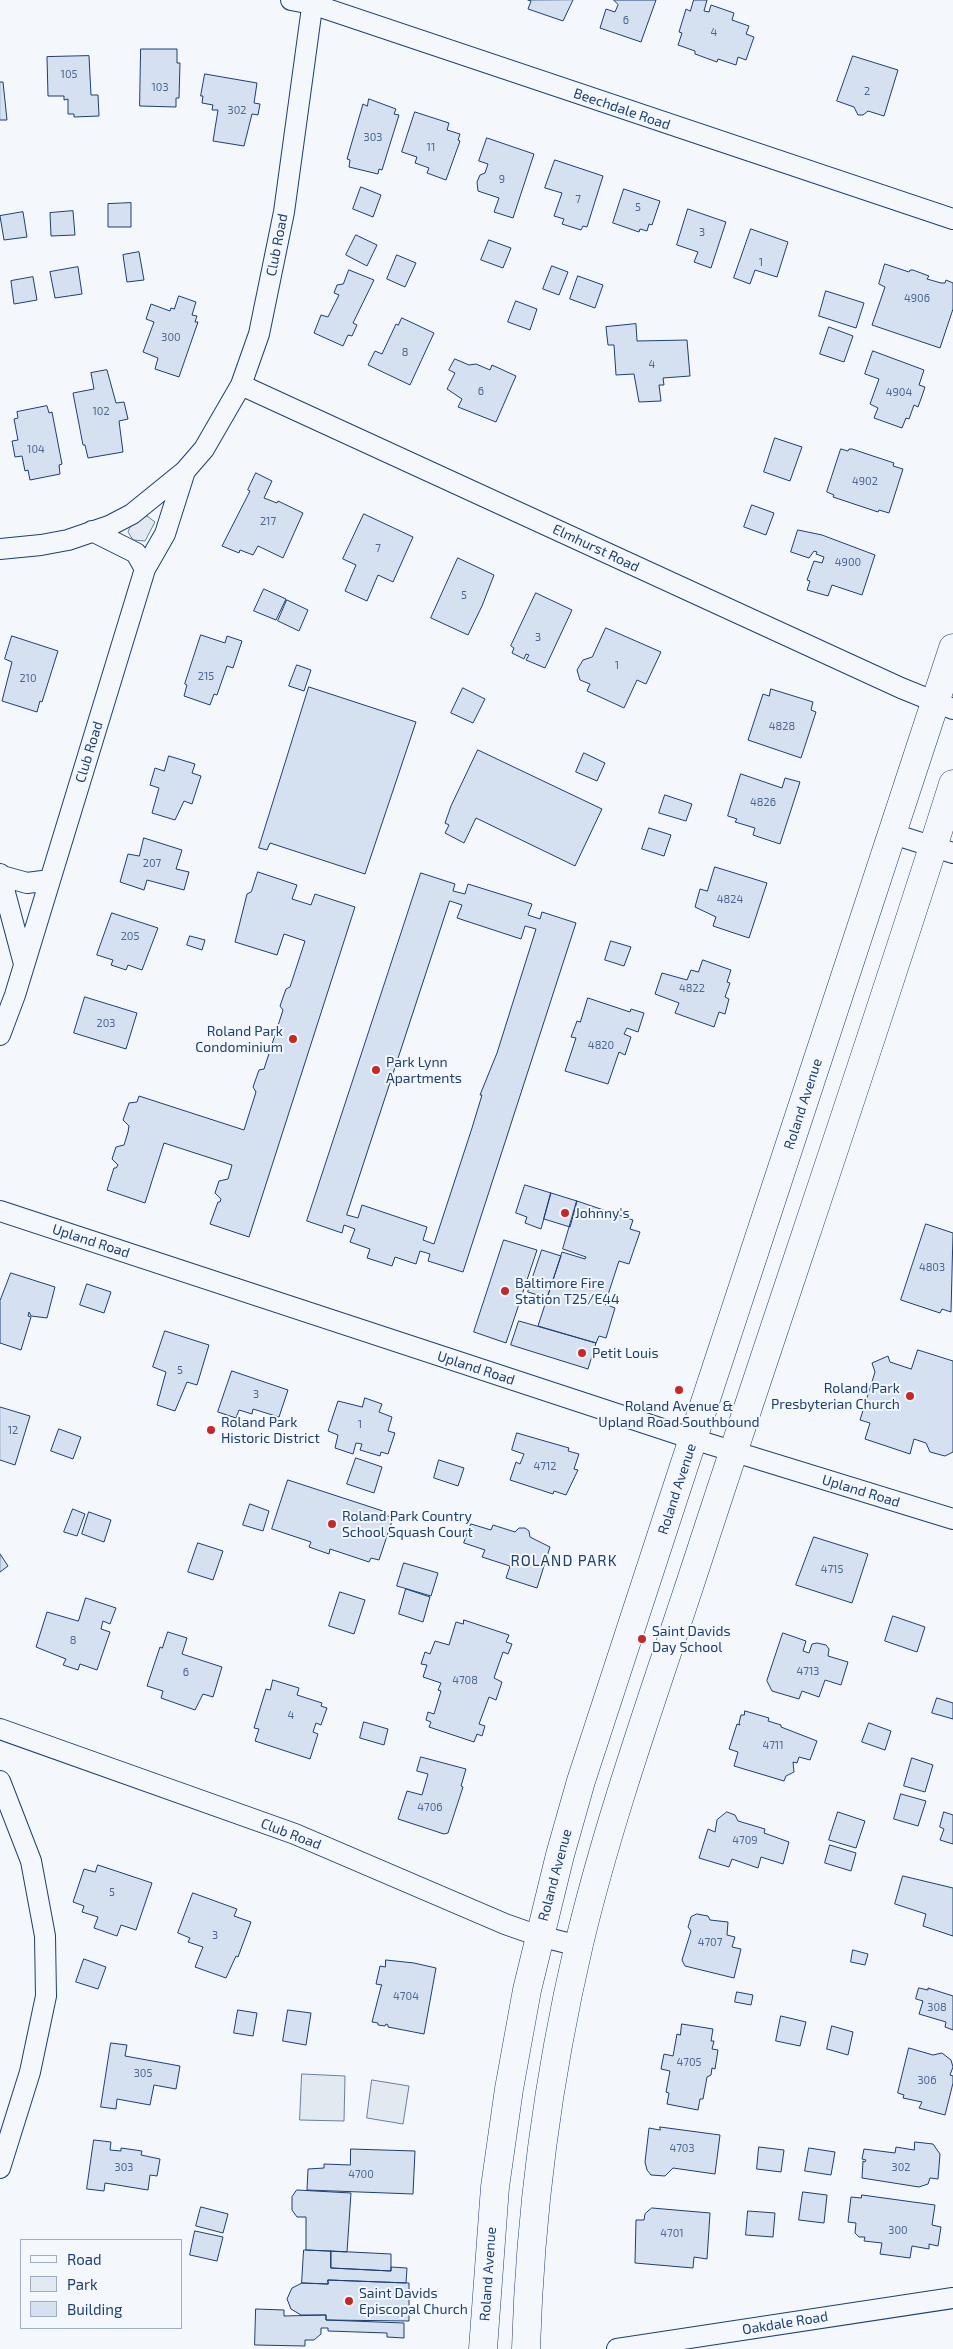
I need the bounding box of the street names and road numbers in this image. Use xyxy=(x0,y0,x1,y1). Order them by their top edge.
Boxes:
street label: Beechdale Road xyxy=(571,85,673,133)
street label: Club Road xyxy=(263,212,291,278)
street label: Elmhurst Road xyxy=(550,521,642,575)
street label: Club Road xyxy=(72,719,106,785)
street label: Roland Avenue xyxy=(780,1056,826,1152)
street label: Upland Road xyxy=(50,1221,132,1261)
street label: Upland Road xyxy=(435,1348,517,1388)
street label: Roland Avenue xyxy=(654,1441,700,1537)
street label: Upland Road xyxy=(820,1471,902,1511)
street label: Club Road xyxy=(258,1815,324,1853)
street label: Roland Avenue xyxy=(535,1827,575,1923)
street label: Roland Avenue xyxy=(476,2226,500,2322)
street label: Oakdale Road xyxy=(741,2308,829,2338)

